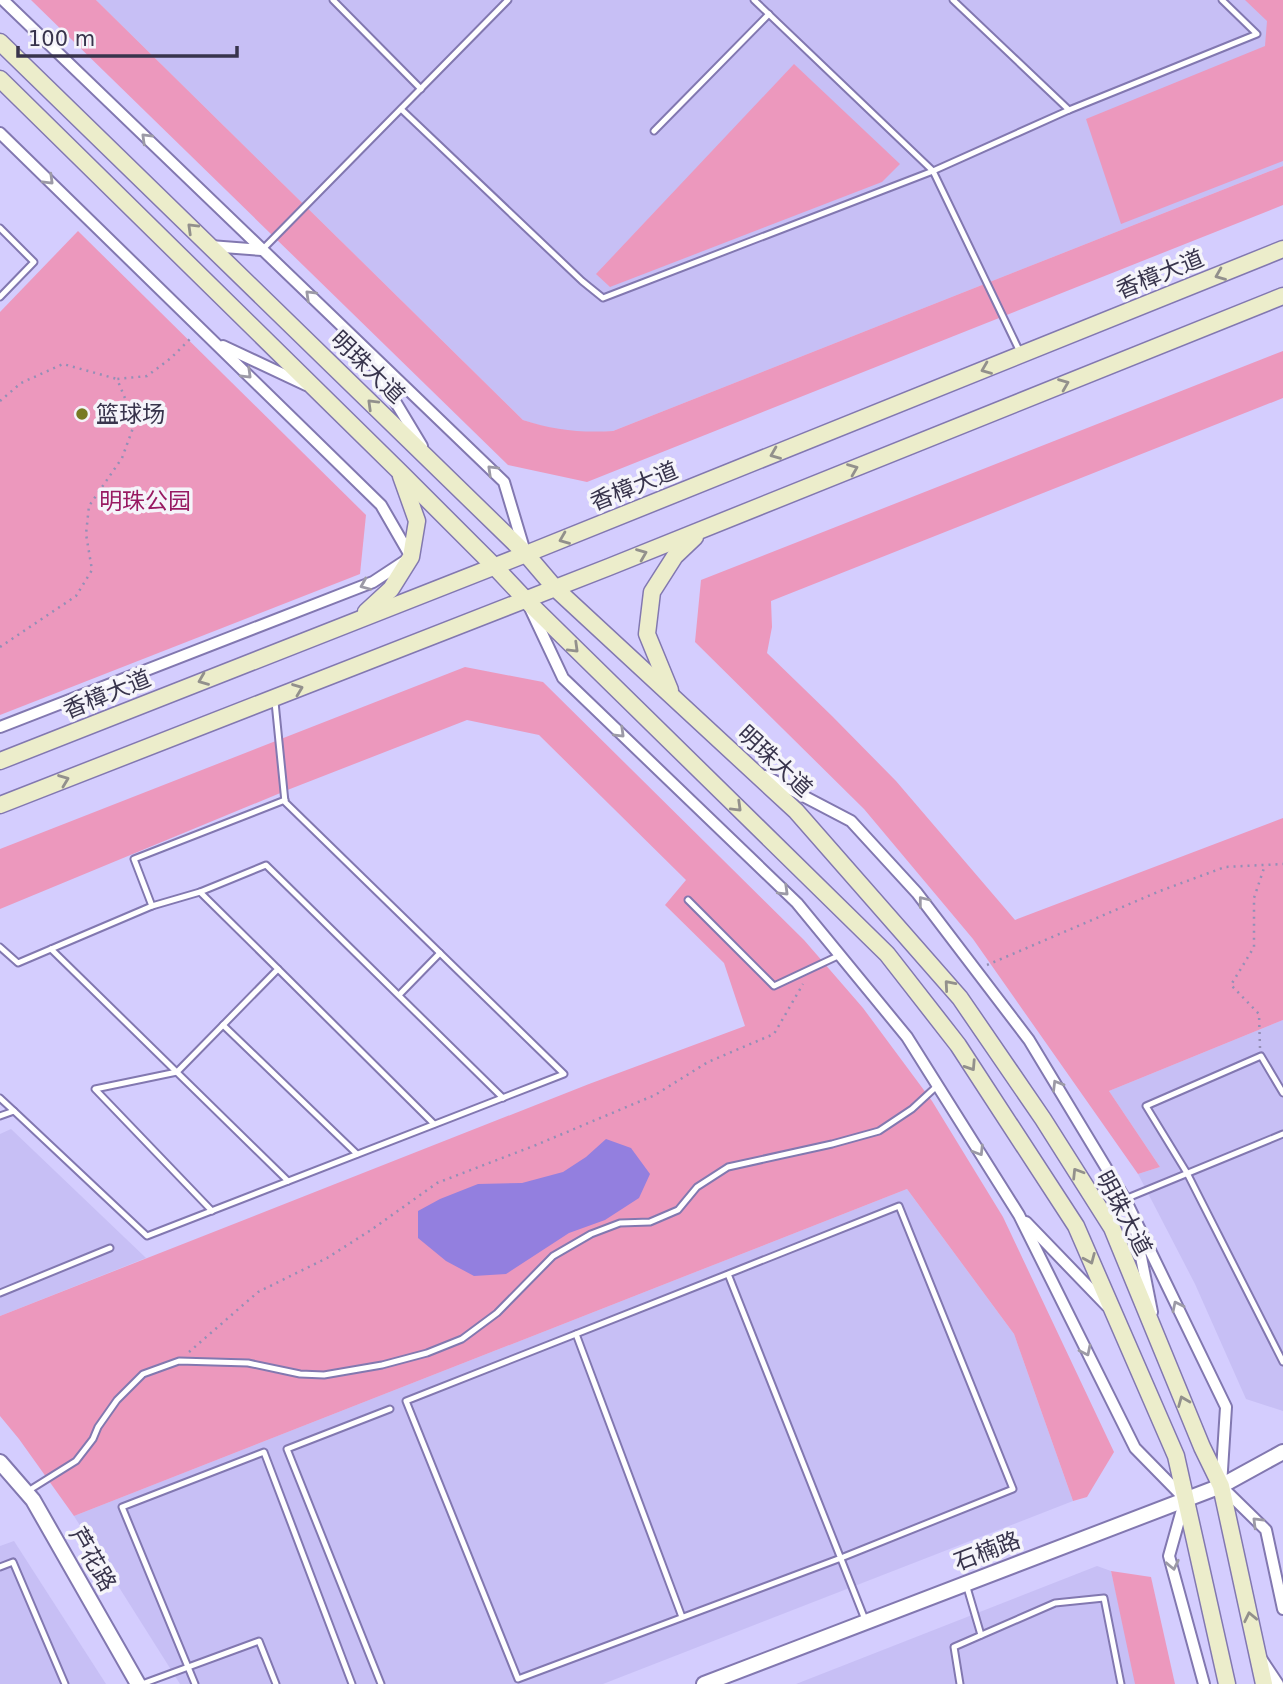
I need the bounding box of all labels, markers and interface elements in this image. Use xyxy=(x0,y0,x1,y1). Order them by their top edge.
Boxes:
scale bar xyxy=(18,14,236,58)
text: 100 m xyxy=(28,27,95,51)
one-way arrow xyxy=(141,133,154,146)
one-way arrow xyxy=(41,172,54,185)
one-way arrow xyxy=(187,223,200,236)
street label: 香樟大道 xyxy=(1112,245,1208,303)
one-way arrow xyxy=(1214,266,1226,280)
one-way arrow xyxy=(305,291,318,304)
street label: 明珠大道 xyxy=(326,326,410,408)
one-way arrow xyxy=(981,361,993,375)
one-way arrow xyxy=(238,365,251,378)
one-way arrow xyxy=(1057,379,1069,393)
one-way arrow xyxy=(367,399,380,412)
place label: 篮球场 xyxy=(96,401,165,427)
marker: 篮球场 xyxy=(74,406,90,422)
one-way arrow xyxy=(770,446,782,460)
street label: 香樟大道 xyxy=(586,457,682,515)
one-way arrow xyxy=(846,464,858,478)
one-way arrow xyxy=(487,466,500,478)
park label: 明珠公园 xyxy=(99,488,191,514)
one-way arrow xyxy=(559,531,571,545)
one-way arrow xyxy=(635,549,647,563)
one-way arrow xyxy=(360,577,372,591)
one-way arrow xyxy=(566,639,579,652)
street label: 香樟大道 xyxy=(59,665,155,723)
one-way arrow xyxy=(198,672,210,686)
one-way arrow xyxy=(292,683,304,697)
street label: 明珠大道 xyxy=(732,720,818,802)
one-way arrow xyxy=(612,725,625,738)
one-way arrow xyxy=(57,775,69,789)
one-way arrow xyxy=(729,798,742,811)
one-way arrow xyxy=(776,882,789,895)
one-way arrow xyxy=(919,897,932,909)
one-way arrow xyxy=(945,981,957,994)
one-way arrow xyxy=(963,1058,976,1071)
one-way arrow xyxy=(1052,1080,1065,1093)
one-way arrow xyxy=(970,1143,983,1156)
street label: 明珠大道 xyxy=(1091,1166,1157,1260)
one-way arrow xyxy=(1073,1168,1086,1181)
one-way arrow xyxy=(1082,1252,1096,1264)
one-way arrow xyxy=(1171,1301,1185,1313)
one-way arrow xyxy=(1078,1344,1092,1356)
one-way arrow xyxy=(1178,1395,1192,1407)
one-way arrow xyxy=(1252,1517,1265,1530)
street label: 芦花路 xyxy=(64,1523,122,1595)
street label: 石楠路 xyxy=(950,1526,1024,1576)
one-way arrow xyxy=(1164,1559,1179,1571)
one-way arrow xyxy=(1243,1611,1258,1623)

